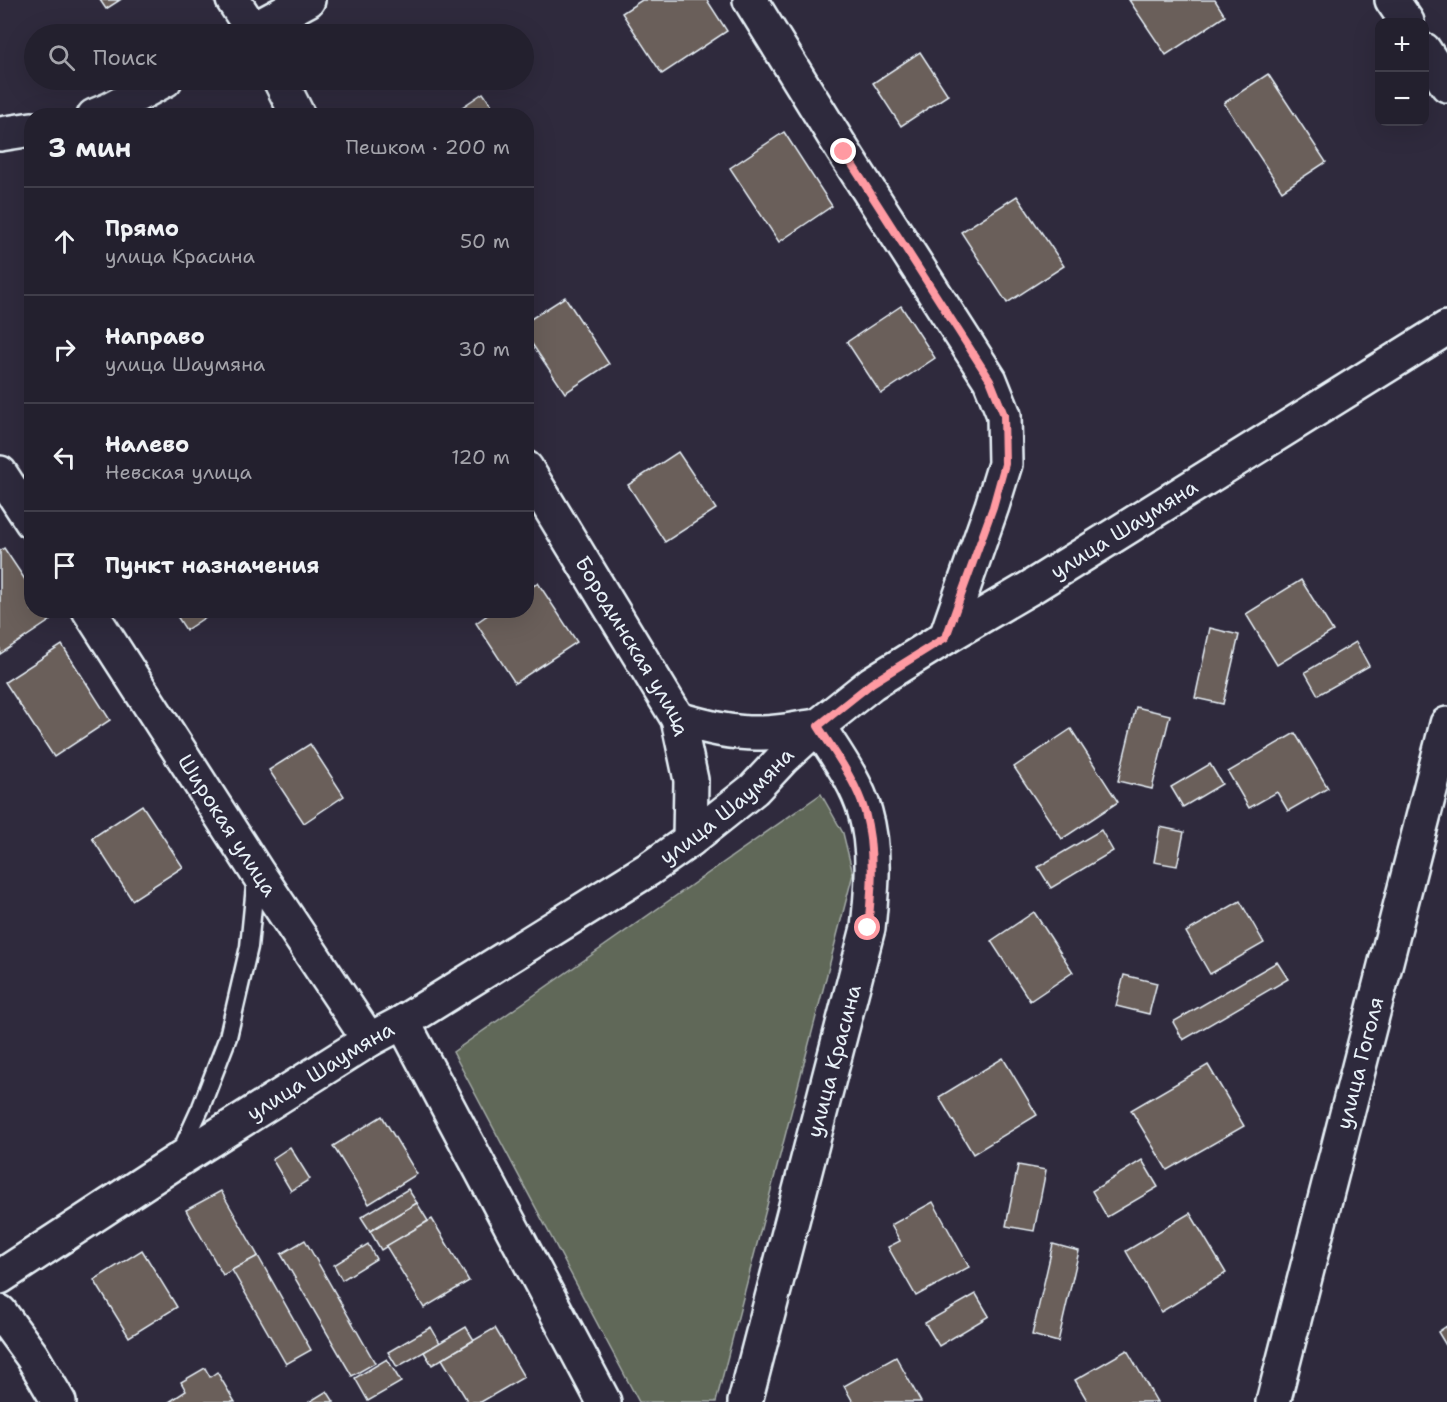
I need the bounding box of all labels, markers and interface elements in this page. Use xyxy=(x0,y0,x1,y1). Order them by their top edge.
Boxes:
map controls xyxy=(1375,18,1429,126)
button: + xyxy=(1375,18,1429,72)
search box xyxy=(24,24,534,90)
icon: search xyxy=(45,41,78,74)
text: Поиск xyxy=(93,43,157,72)
button: − xyxy=(1375,72,1429,126)
text: 3 мин xyxy=(48,130,131,165)
text: Пешком · 200 m xyxy=(346,134,510,160)
route end xyxy=(830,138,856,164)
text: Прямо xyxy=(105,214,179,243)
icon: ahead xyxy=(48,225,81,258)
text: 50 m xyxy=(460,228,510,254)
text: улица Красина xyxy=(105,243,255,269)
text: Направо xyxy=(105,322,205,351)
icon: right xyxy=(48,333,81,366)
text: 30 m xyxy=(458,336,510,362)
text: улица Шаумяна xyxy=(105,351,265,377)
text: Налево xyxy=(105,430,189,459)
icon: left xyxy=(48,441,81,474)
text: 120 m xyxy=(451,444,510,470)
text: Невская улица xyxy=(105,459,252,485)
street label: улица Шаумяна xyxy=(1045,473,1203,586)
icon: arrive xyxy=(48,549,81,582)
text: Пункт назначения xyxy=(105,551,319,580)
street label: Бородинская улица xyxy=(569,551,695,739)
street label: улица Шаумяна xyxy=(654,741,800,871)
street label: Широкая улица xyxy=(171,749,283,902)
route start xyxy=(854,914,880,940)
street label: улица Красина xyxy=(800,981,868,1141)
street label: улица Гоголя xyxy=(1330,994,1390,1132)
street label: улица Шаумяна xyxy=(242,1015,399,1127)

